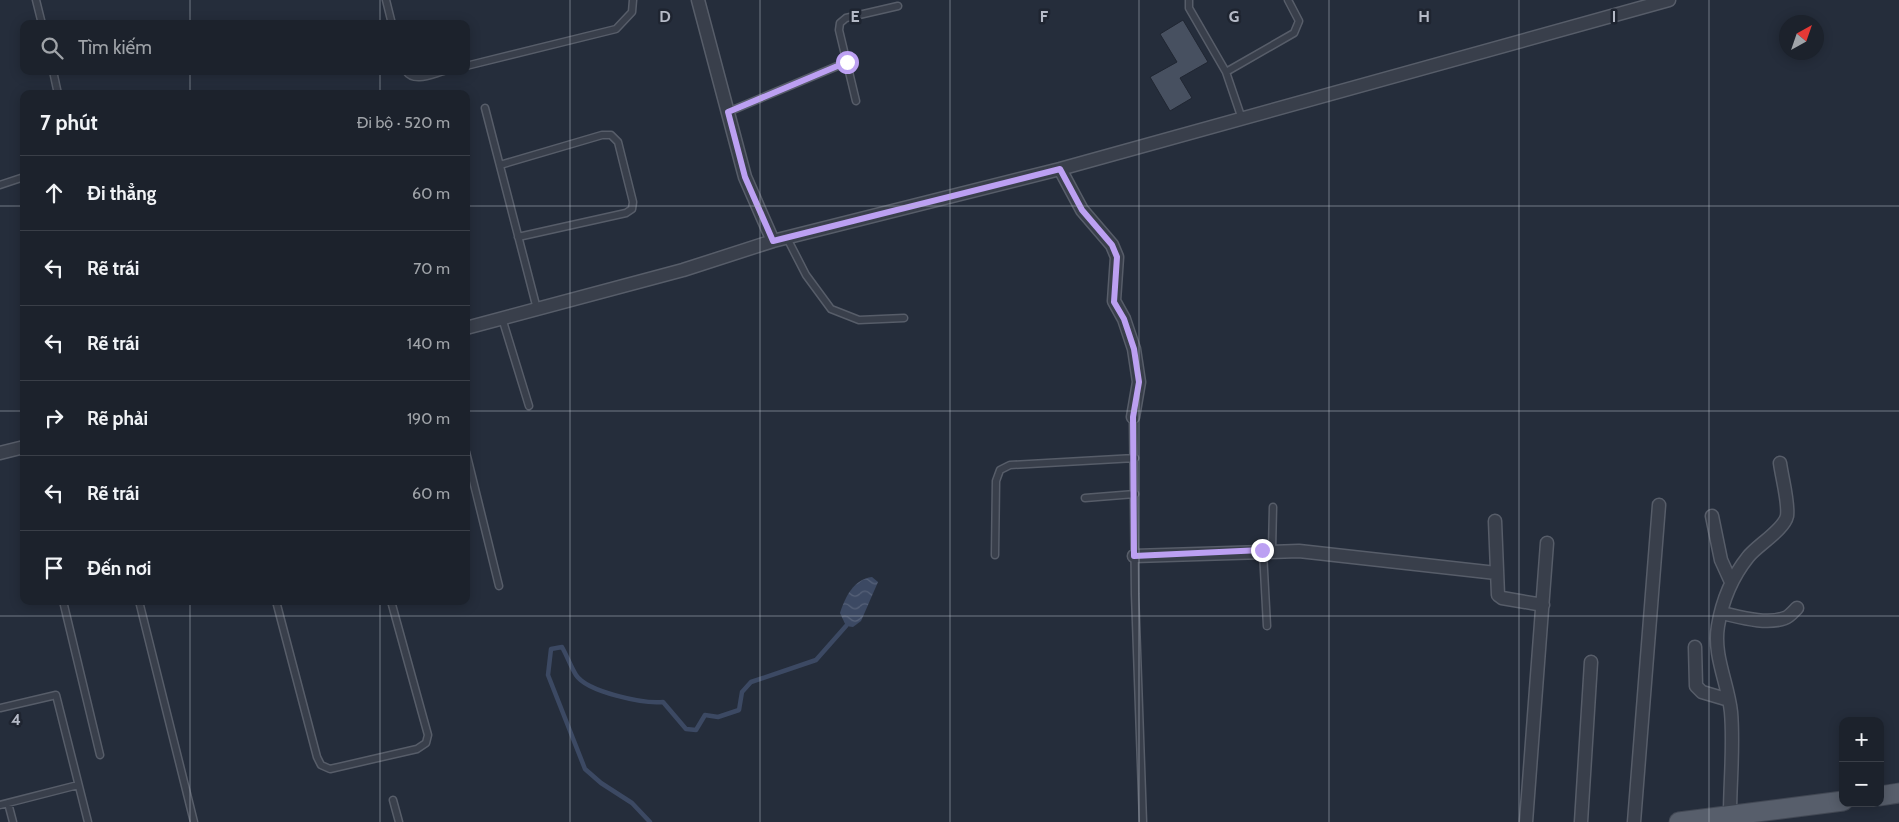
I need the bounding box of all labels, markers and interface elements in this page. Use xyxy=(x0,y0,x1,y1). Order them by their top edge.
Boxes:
text: D xyxy=(659,7,671,26)
text: E xyxy=(850,7,860,26)
text: F xyxy=(1040,7,1049,26)
text: G xyxy=(1229,7,1239,26)
text: H xyxy=(1418,7,1430,26)
text: I xyxy=(1612,7,1616,26)
north arrow xyxy=(1779,15,1824,60)
search box xyxy=(20,20,470,75)
icon: search xyxy=(38,34,66,62)
text: Tìm kiếm xyxy=(78,36,152,59)
route start xyxy=(836,51,859,74)
text: 7 phút xyxy=(40,110,98,135)
text: Đi bộ · 520 m xyxy=(357,113,450,132)
icon: ahead xyxy=(40,179,68,207)
text: Đi thẳng xyxy=(87,182,156,205)
text: 60 m xyxy=(412,184,450,203)
icon: left xyxy=(40,254,68,282)
text: Rẽ trái xyxy=(87,257,139,280)
text: 70 m xyxy=(413,259,450,278)
icon: left xyxy=(40,329,68,357)
text: Rẽ trái xyxy=(87,332,139,355)
text: 140 m xyxy=(407,334,450,353)
icon: right xyxy=(40,404,68,432)
text: Rẽ phải xyxy=(87,407,148,430)
text: 190 m xyxy=(407,409,450,428)
icon: left xyxy=(40,479,68,507)
text: Rẽ trái xyxy=(87,482,139,505)
text: 60 m xyxy=(412,484,450,503)
route end xyxy=(1251,539,1274,562)
icon: arrive xyxy=(40,554,68,582)
text: Đến nơi xyxy=(87,557,151,580)
text: 4 xyxy=(11,710,21,729)
map controls xyxy=(1839,717,1884,807)
button: + xyxy=(1839,717,1884,762)
button: − xyxy=(1839,762,1884,807)

